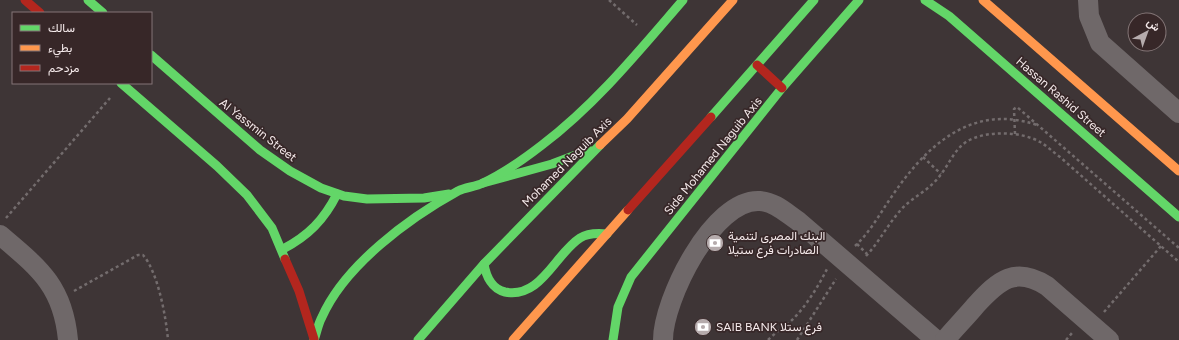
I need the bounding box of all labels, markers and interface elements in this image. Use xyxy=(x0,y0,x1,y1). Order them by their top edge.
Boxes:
legend xyxy=(12,12,152,84)
north arrow xyxy=(1127,12,1167,52)
text: ش xyxy=(1144,16,1162,34)
text: سالك xyxy=(48,21,75,35)
text: بطيء xyxy=(48,41,72,58)
street label: Hassan Rashid Street xyxy=(1013,54,1109,140)
text: مزدحم xyxy=(48,61,79,76)
street label: Side Mohamed Naguib Axis xyxy=(661,94,765,218)
street label: Al Yassmin Street xyxy=(217,96,300,165)
street label: Mohamed Naguib Axis xyxy=(519,114,615,210)
place label: البنك المصرى لتنمية الصادرات فرع ستيلا xyxy=(728,229,825,259)
bank icon: البنك المصرى لتنمية الصادرات فرع ستيلا xyxy=(705,233,725,253)
bank icon: SAIB BANK فرع ستلا xyxy=(693,317,713,337)
place label: SAIB BANK فرع ستلا xyxy=(716,320,822,336)

